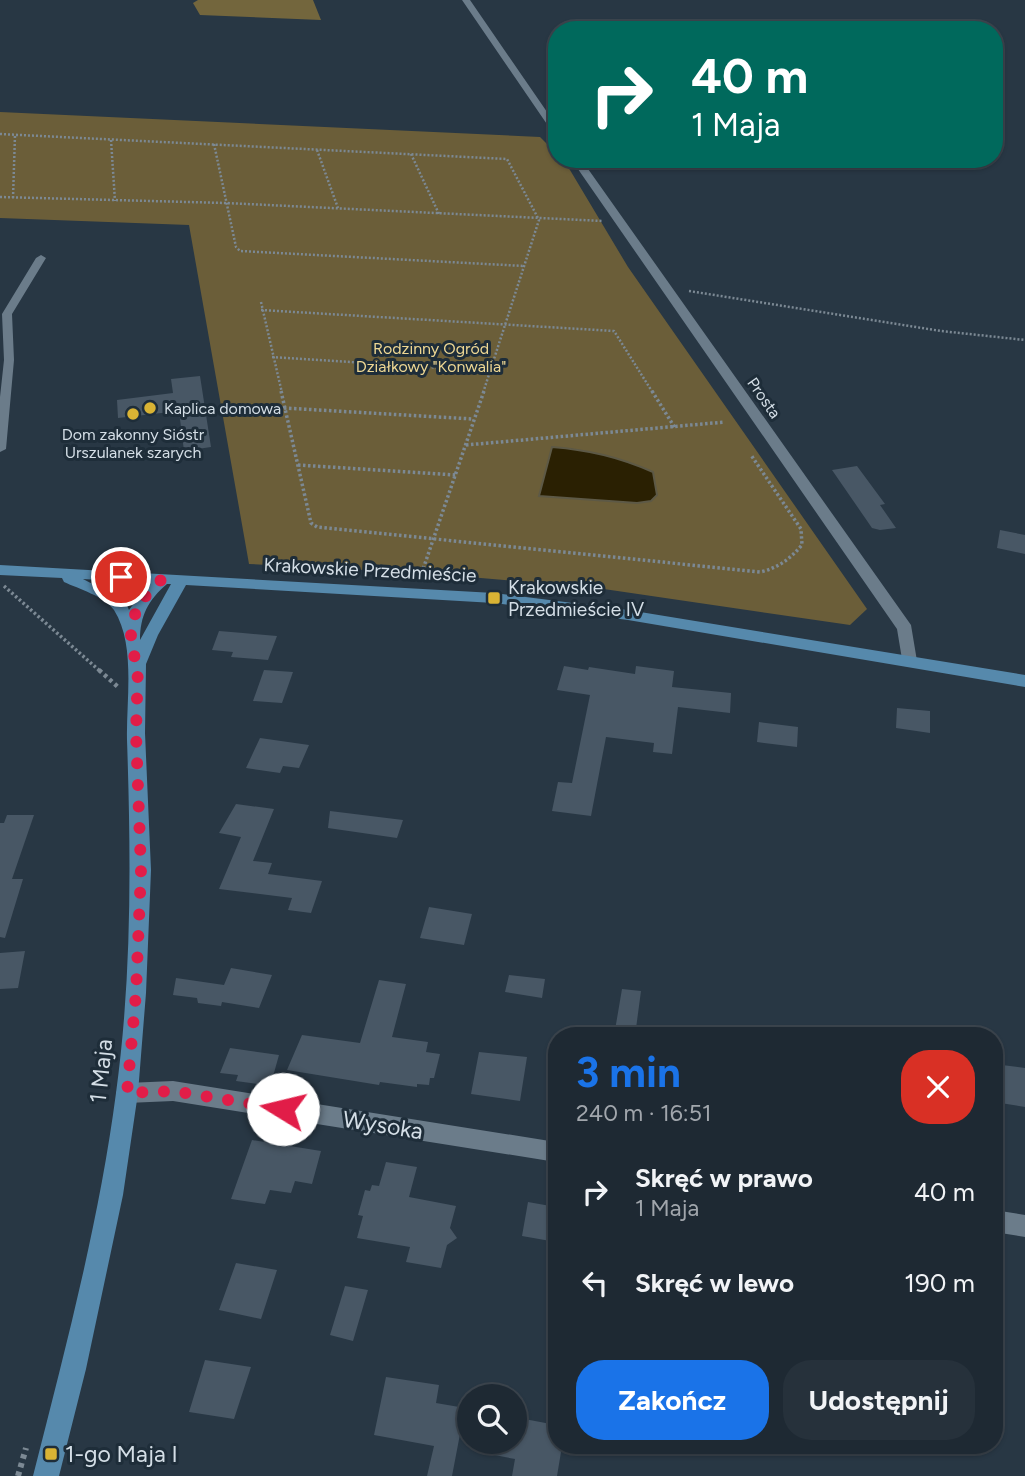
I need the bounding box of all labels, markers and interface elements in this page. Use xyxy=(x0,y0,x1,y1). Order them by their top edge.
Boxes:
text: 40 m xyxy=(691,46,808,105)
icon: right xyxy=(576,49,667,140)
text: 1 Maja xyxy=(691,106,780,144)
park label: Rodzinny Ogród Działkowy "Konwalia" xyxy=(356,339,506,376)
street label: Prosta xyxy=(743,374,785,422)
place label: Kaplica domowa xyxy=(164,399,281,418)
marker: Kaplica domowa xyxy=(142,400,158,416)
marker: Dom zakonny Sióstr Urszulanek szarych xyxy=(125,406,141,422)
place label: Dom zakonny Sióstr Urszulanek szarych xyxy=(62,425,205,462)
pin xyxy=(91,547,151,607)
street label: Krakowskie Przedmieście xyxy=(263,553,477,587)
icon: arrive xyxy=(102,558,140,596)
place label: Krakowskie Przedmieście IV xyxy=(508,576,644,621)
marker: Krakowskie Przedmieście IV xyxy=(486,590,502,606)
street label: 1 Maja xyxy=(84,1038,118,1104)
text: 3 min xyxy=(576,1047,681,1098)
button: close xyxy=(901,1050,975,1124)
position arrow xyxy=(246,1072,320,1146)
text: 240 m · 16:51 xyxy=(576,1099,711,1127)
street label: Wysoka xyxy=(341,1105,425,1145)
text: Skręć w prawo xyxy=(635,1162,813,1194)
icon: right xyxy=(576,1173,614,1211)
text: 40 m xyxy=(914,1176,975,1208)
text: 1 Maja xyxy=(635,1194,699,1222)
icon: left xyxy=(576,1264,614,1302)
text: Skręć w lewo xyxy=(635,1267,794,1299)
text: 190 m xyxy=(904,1267,975,1299)
button: Zakończ xyxy=(576,1360,769,1440)
button: Udostępnij xyxy=(783,1360,975,1440)
map controls xyxy=(457,1384,527,1454)
button: search xyxy=(457,1384,527,1454)
place label: 1-go Maja I xyxy=(65,1440,178,1468)
marker: 1-go Maja I xyxy=(43,1446,59,1462)

